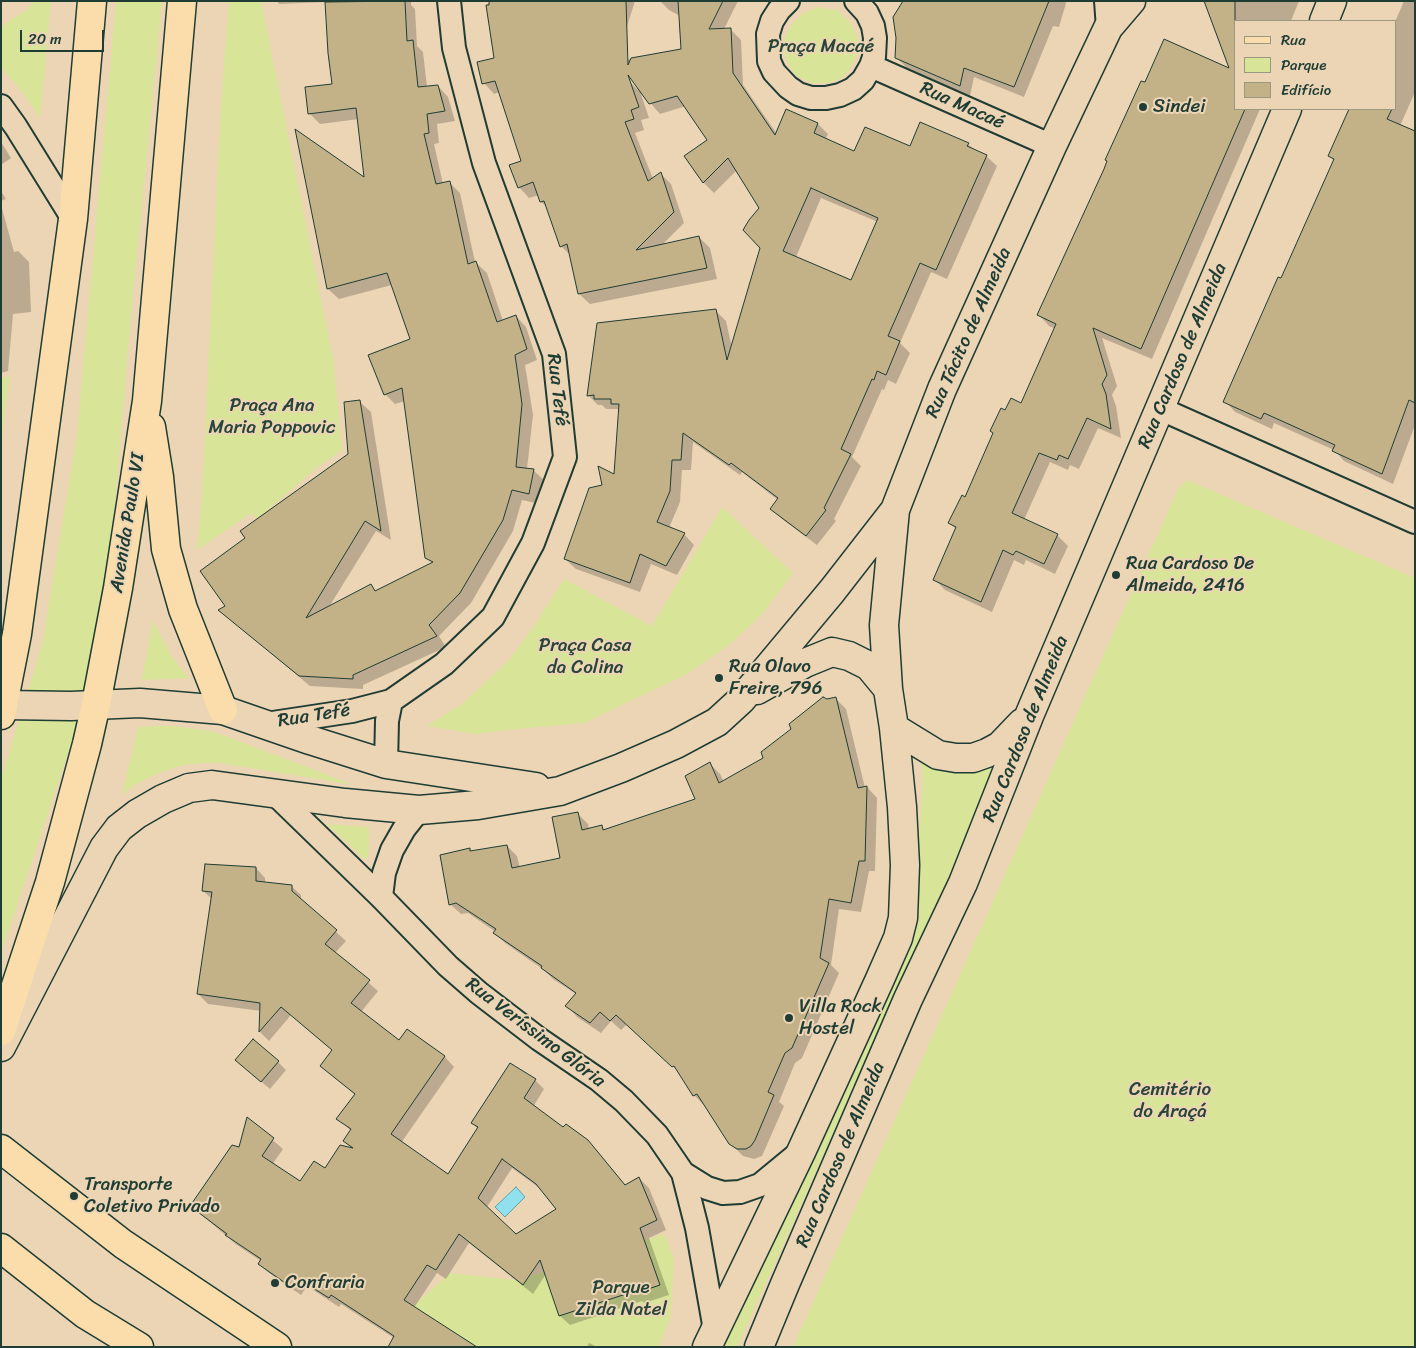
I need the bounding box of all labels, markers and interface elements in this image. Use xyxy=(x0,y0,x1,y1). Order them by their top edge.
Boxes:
scale bar xyxy=(22,20,106,52)
legend xyxy=(1234,20,1396,110)
text: 20 m xyxy=(28,26,62,52)
text: Rua xyxy=(1281,27,1306,53)
park label: Praça Macaé xyxy=(768,36,874,58)
text: Parque xyxy=(1281,52,1326,78)
street label: Rua Macaé xyxy=(916,77,1008,135)
text: Edifício xyxy=(1281,77,1331,103)
place label: Sindei xyxy=(1153,96,1205,118)
marker: Sindei xyxy=(1137,101,1149,113)
street label: Rua Tácito de Almeida xyxy=(921,244,1017,422)
street label: Rua Cardoso de Almeida xyxy=(1134,260,1232,452)
street label: Rua Tefé xyxy=(541,352,573,428)
park label: Praça Ana Maria Poppovic xyxy=(208,395,336,439)
street label: Avenida Paulo VI xyxy=(106,452,150,594)
place label: Rua Cardoso De Almeida, 2416 xyxy=(1126,553,1254,597)
marker: Rua Cardoso De Almeida, 2416 xyxy=(1110,569,1122,581)
street label: Rua Cardoso de Almeida xyxy=(978,633,1074,825)
park label: Praça Casa da Colina xyxy=(539,635,631,679)
place label: Rua Olavo Freire, 796 xyxy=(729,656,822,700)
marker: Rua Olavo Freire, 796 xyxy=(713,672,725,684)
street label: Rua Tefé xyxy=(276,699,352,733)
street label: Rua Veríssimo Glória xyxy=(461,973,609,1093)
place label: Villa Rock Hostel xyxy=(799,996,882,1040)
marker: Villa Rock Hostel xyxy=(783,1012,795,1024)
street label: Rua Cardoso de Almeida xyxy=(792,1059,890,1251)
park label: Cemitério do Araçá xyxy=(1129,1079,1211,1123)
place label: Transporte Coletivo Privado xyxy=(84,1174,220,1218)
marker: Transporte Coletivo Privado xyxy=(68,1190,80,1202)
place label: Confraria xyxy=(285,1272,365,1294)
marker: Confraria xyxy=(269,1277,281,1289)
park label: Parque Zilda Natel xyxy=(575,1277,667,1321)

